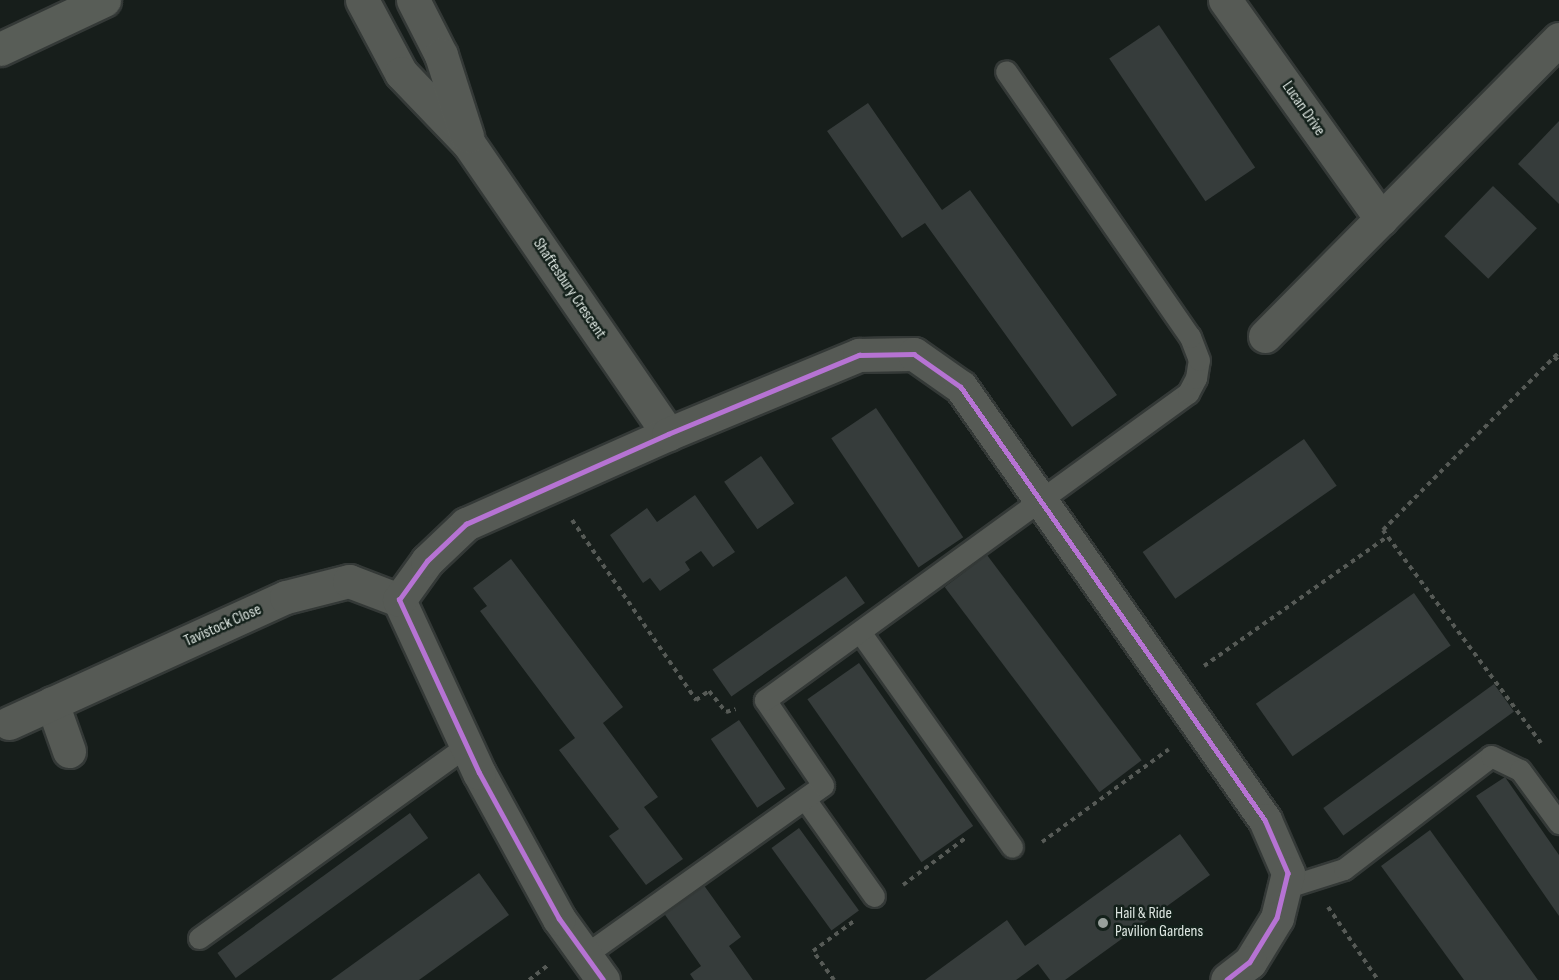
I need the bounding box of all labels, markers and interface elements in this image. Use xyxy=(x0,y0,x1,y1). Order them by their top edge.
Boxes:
street label: Lucan Drive xyxy=(1277,78,1329,140)
street label: Shaftesbury Crescent xyxy=(528,235,610,343)
street label: Tavistock Close xyxy=(181,600,265,652)
place label: Hail & Ride Pavilion Gardens xyxy=(1115,904,1203,942)
marker: Hail & Ride Pavilion Gardens xyxy=(1096,916,1110,930)

